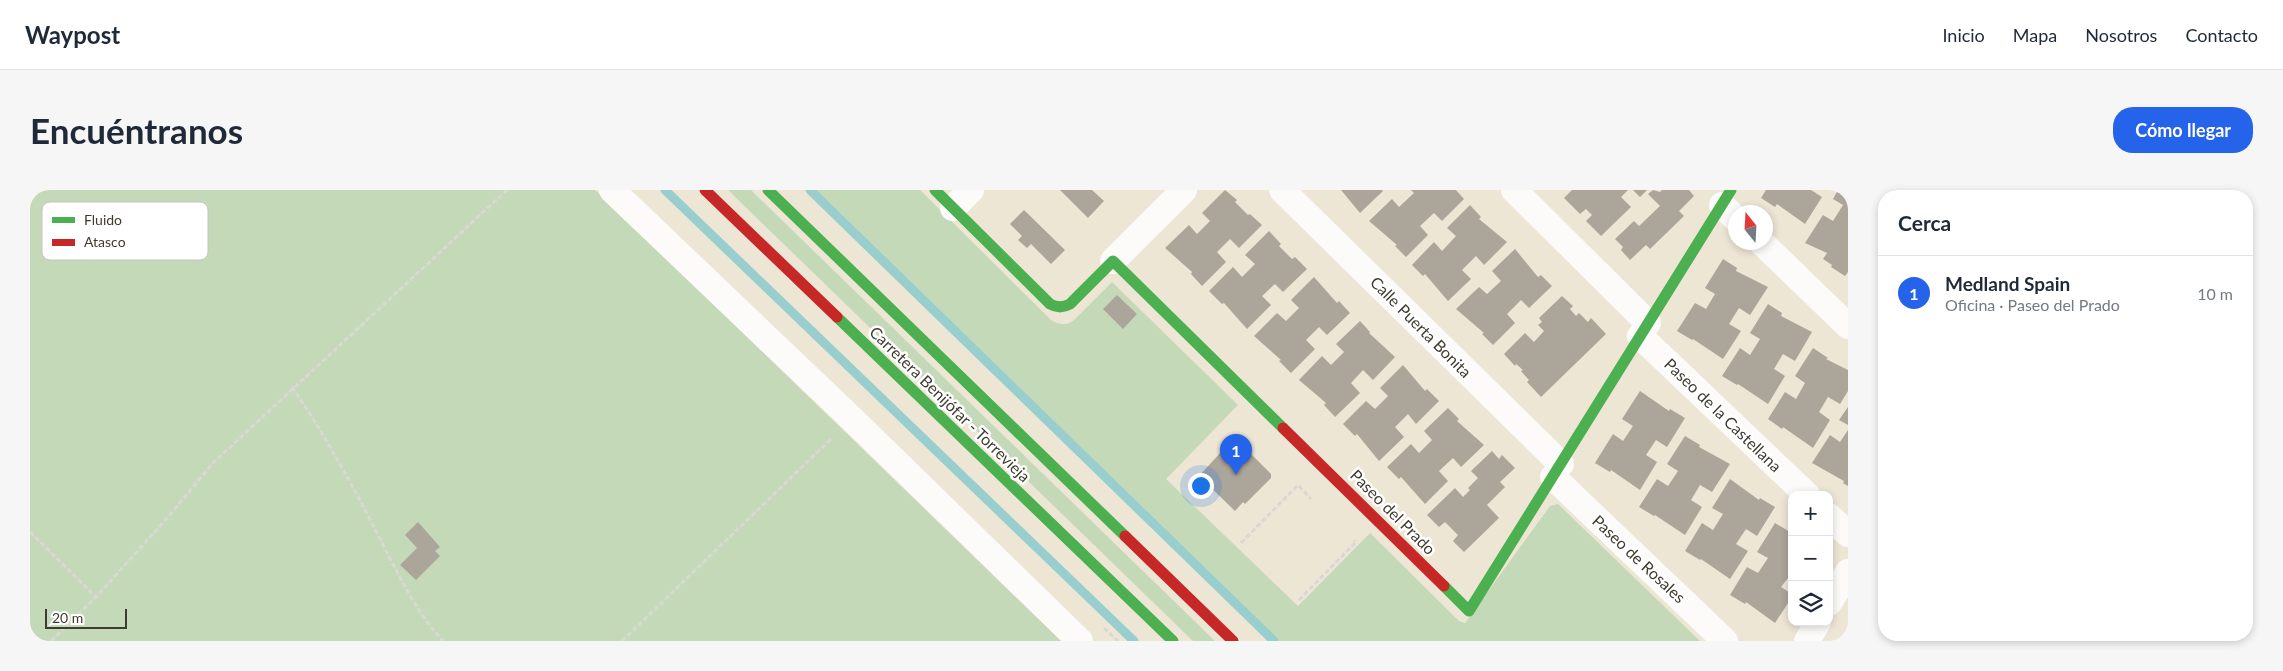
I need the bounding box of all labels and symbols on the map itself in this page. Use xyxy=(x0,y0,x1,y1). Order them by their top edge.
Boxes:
legend xyxy=(42,202,208,260)
north arrow xyxy=(1728,205,1773,250)
text: Fluido xyxy=(84,211,122,228)
text: Atasco xyxy=(84,233,126,250)
street label: Calle Puerta Bonita xyxy=(1367,272,1476,381)
street label: Carretera Benijófar - Torrevieja xyxy=(866,322,1034,485)
street label: Paseo de la Castellana xyxy=(1661,354,1786,475)
pin: 1 xyxy=(1220,434,1252,475)
street label: Paseo del Prado xyxy=(1347,465,1440,558)
your location xyxy=(1188,473,1214,499)
street label: Paseo de Rosales xyxy=(1589,511,1690,607)
scale bar xyxy=(45,606,128,629)

